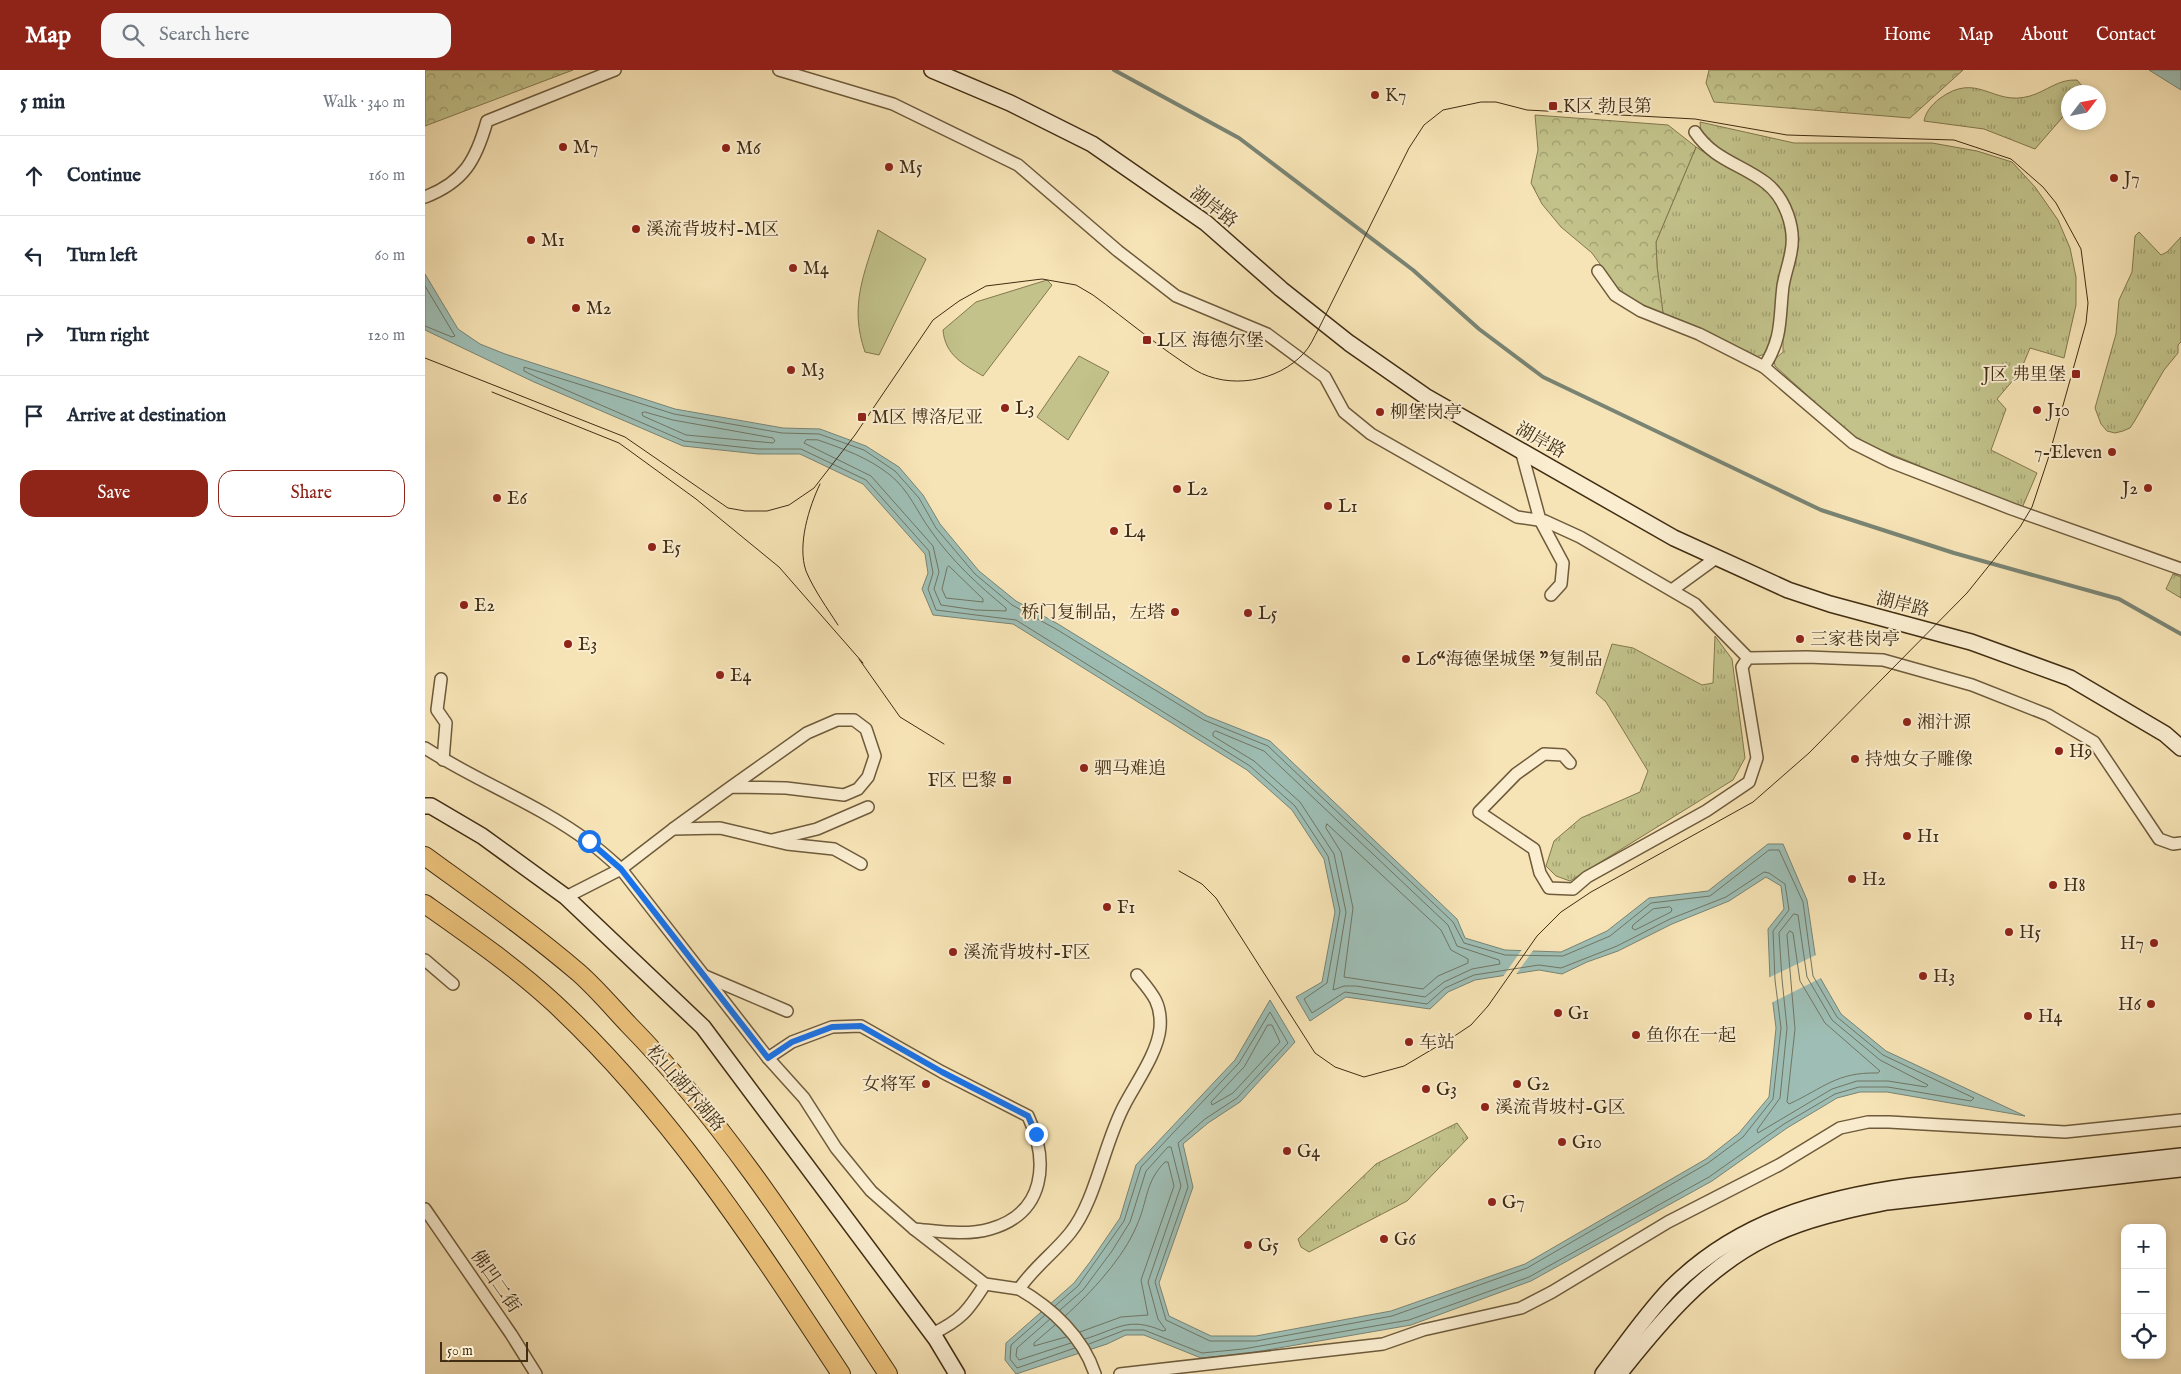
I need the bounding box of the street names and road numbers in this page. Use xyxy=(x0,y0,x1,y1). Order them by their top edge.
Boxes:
street label: 湖岸路 xyxy=(1185,182,1241,234)
street label: 湖岸路 xyxy=(1511,418,1569,464)
street label: 湖岸路 xyxy=(1874,588,1932,623)
street label: 松山湖环湖路 xyxy=(641,1041,729,1137)
street label: 佛凹二街 xyxy=(465,1246,525,1318)

